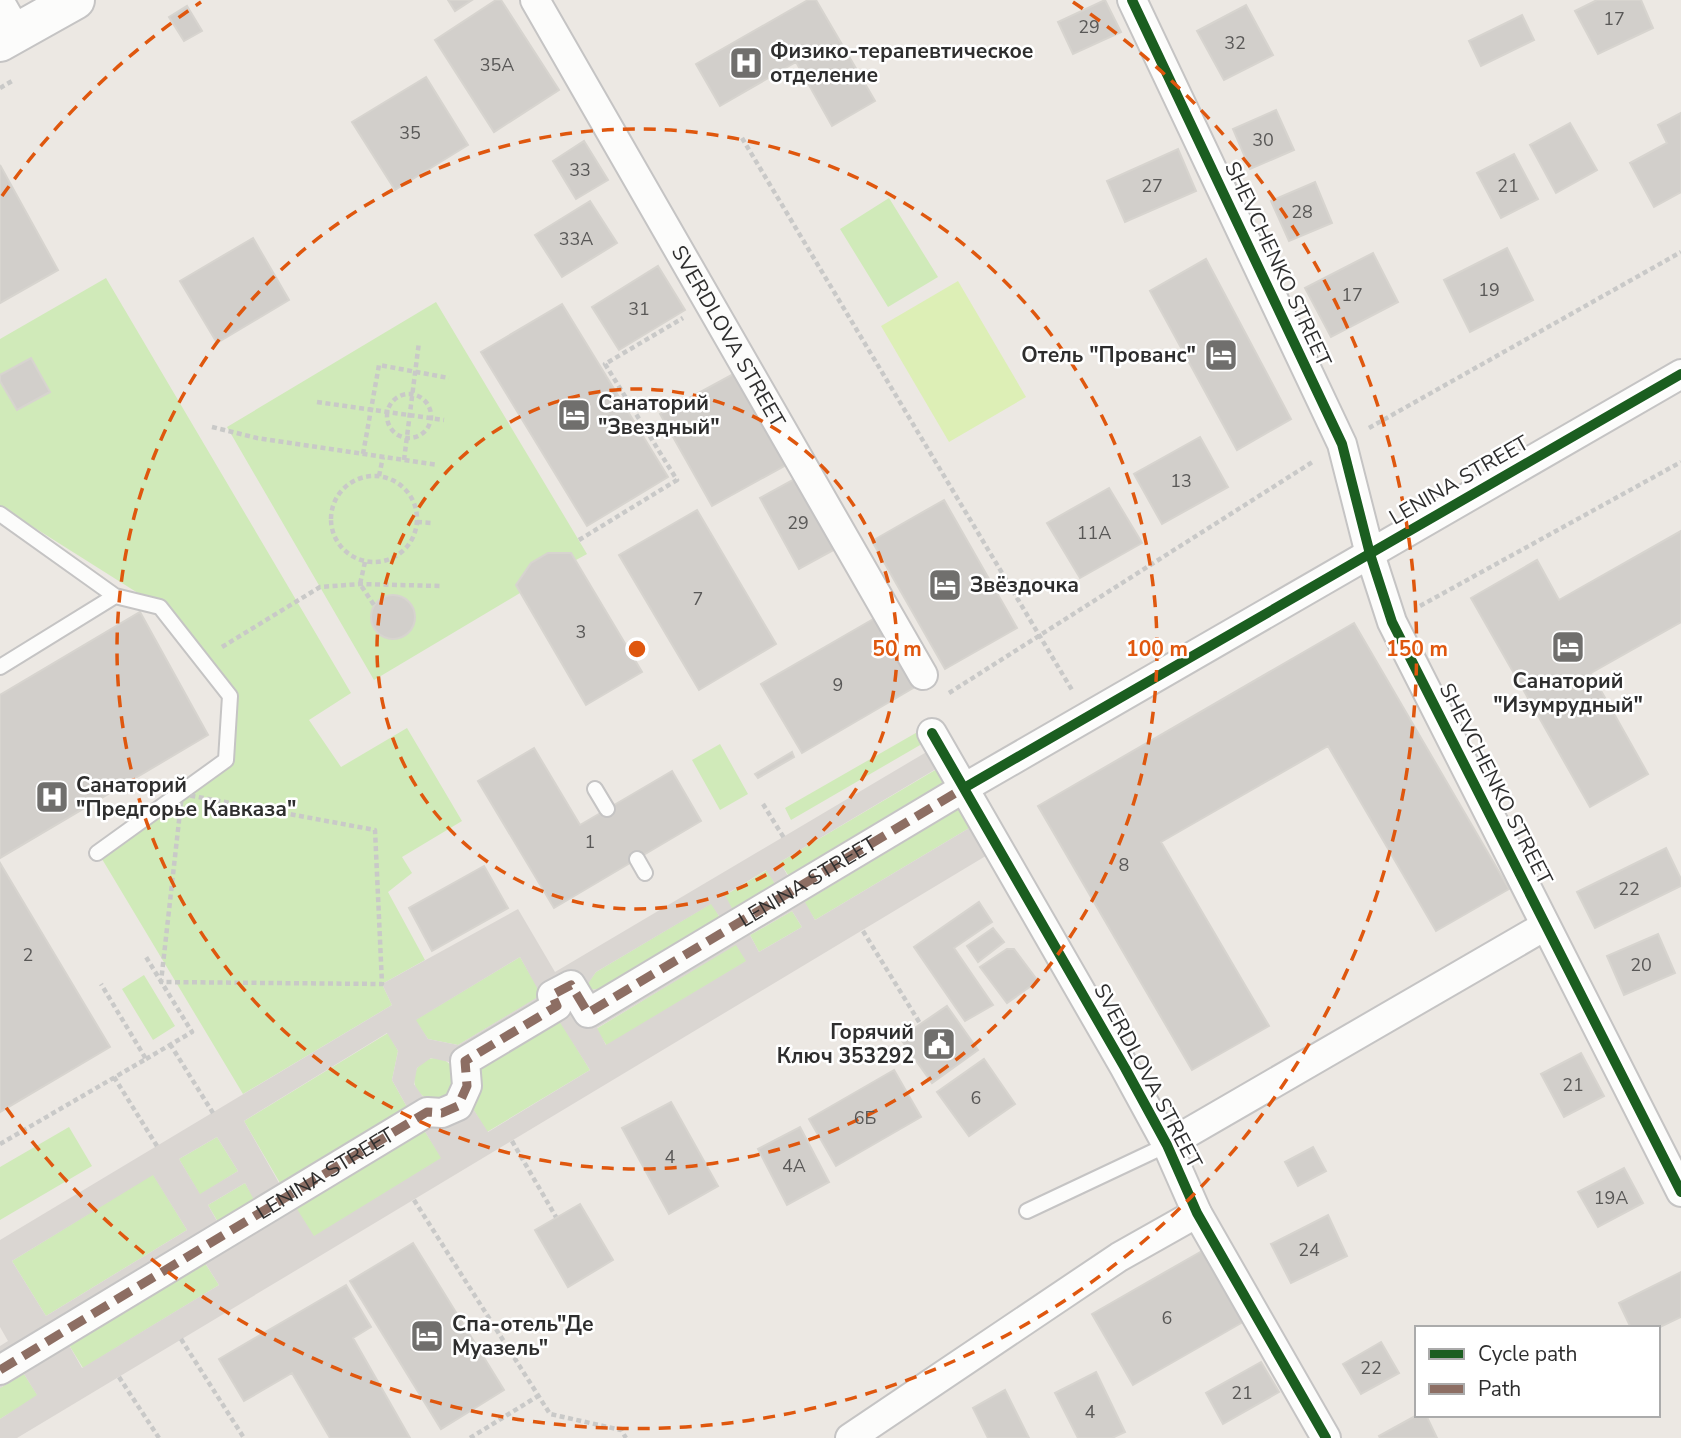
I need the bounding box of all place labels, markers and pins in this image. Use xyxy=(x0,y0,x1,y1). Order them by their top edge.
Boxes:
place label: Физико-терапевтическое отделение xyxy=(770,37,1033,89)
hospital icon: Физико-терапевтическое отделение xyxy=(727,44,765,82)
hotel icon: Отель "Прованс" xyxy=(1202,336,1240,374)
place label: Отель "Прованс" xyxy=(1021,341,1196,369)
place label: Санаторий "Звездный" xyxy=(598,389,720,441)
hotel icon: Санаторий "Звездный" xyxy=(555,396,593,434)
hotel icon: Звёздочка xyxy=(926,566,964,604)
place label: Звёздочка xyxy=(970,571,1079,599)
hotel icon: Санаторий "Изумрудный" xyxy=(1549,628,1587,666)
centre of rings xyxy=(625,637,649,661)
place label: Санаторий "Изумрудный" xyxy=(1493,667,1643,719)
place label: Санаторий "Предгорье Кавказа" xyxy=(76,771,296,823)
hospital icon: Санаторий "Предгорье Кавказа" xyxy=(33,778,71,816)
place label: Горячий Ключ 353292 xyxy=(777,1018,914,1070)
public building icon: Горячий Ключ 353292 xyxy=(920,1025,958,1063)
place label: Спа-отель"Де Муазель" xyxy=(452,1310,594,1362)
hotel icon: Спа-отель"Де Муазель" xyxy=(408,1317,446,1355)

